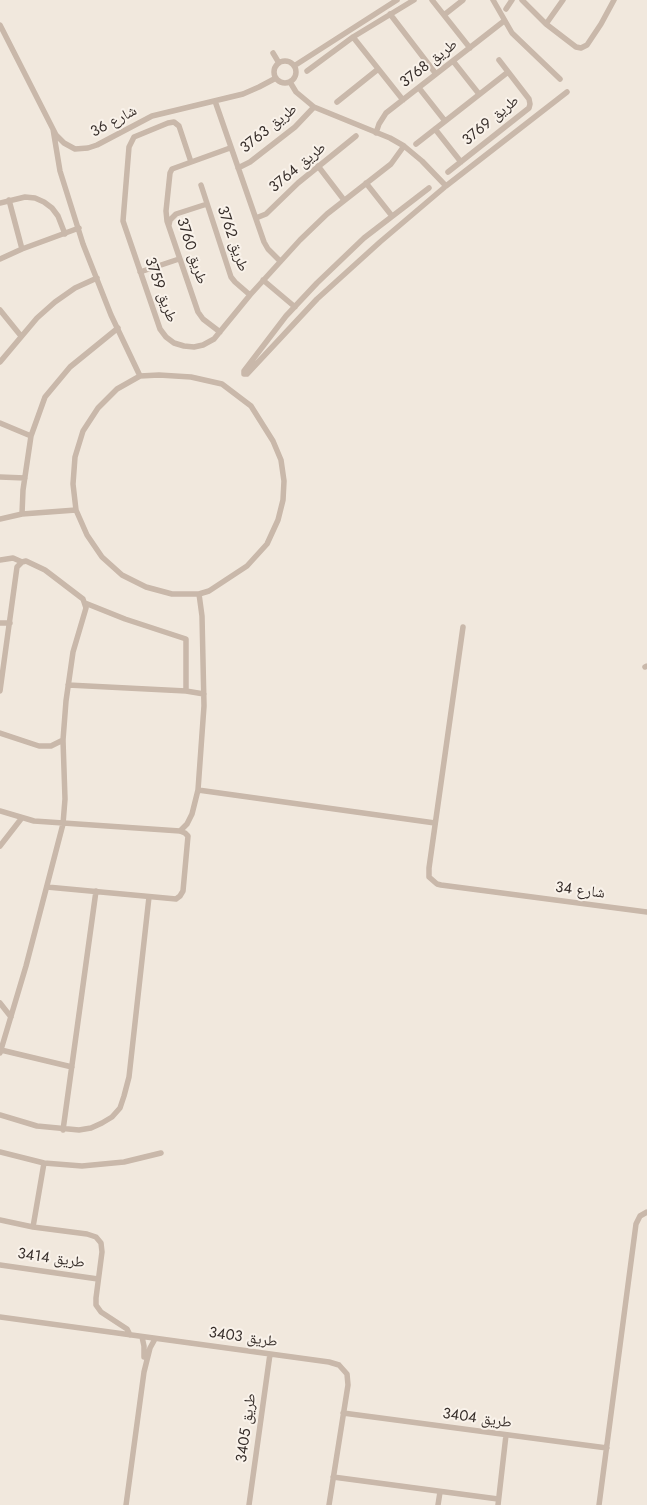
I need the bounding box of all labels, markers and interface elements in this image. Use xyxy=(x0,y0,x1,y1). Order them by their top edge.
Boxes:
street label: طريق 3768 xyxy=(397,36,461,92)
street label: طريق 3769 xyxy=(459,92,523,150)
street label: طريق 3763 xyxy=(237,101,301,157)
street label: شارع 36 xyxy=(88,102,140,142)
street label: طريق 3764 xyxy=(266,139,330,197)
street label: طريق 3762 xyxy=(212,204,252,274)
street label: طريق 3760 xyxy=(172,216,210,286)
street label: طريق 3759 xyxy=(140,255,180,325)
street label: شارع 34 xyxy=(554,879,606,903)
street label: طريق 3414 xyxy=(16,1245,86,1273)
street label: طريق 3403 xyxy=(207,1324,279,1352)
street label: طريق 3405 xyxy=(233,1392,261,1464)
street label: طريق 3404 xyxy=(441,1405,513,1433)

